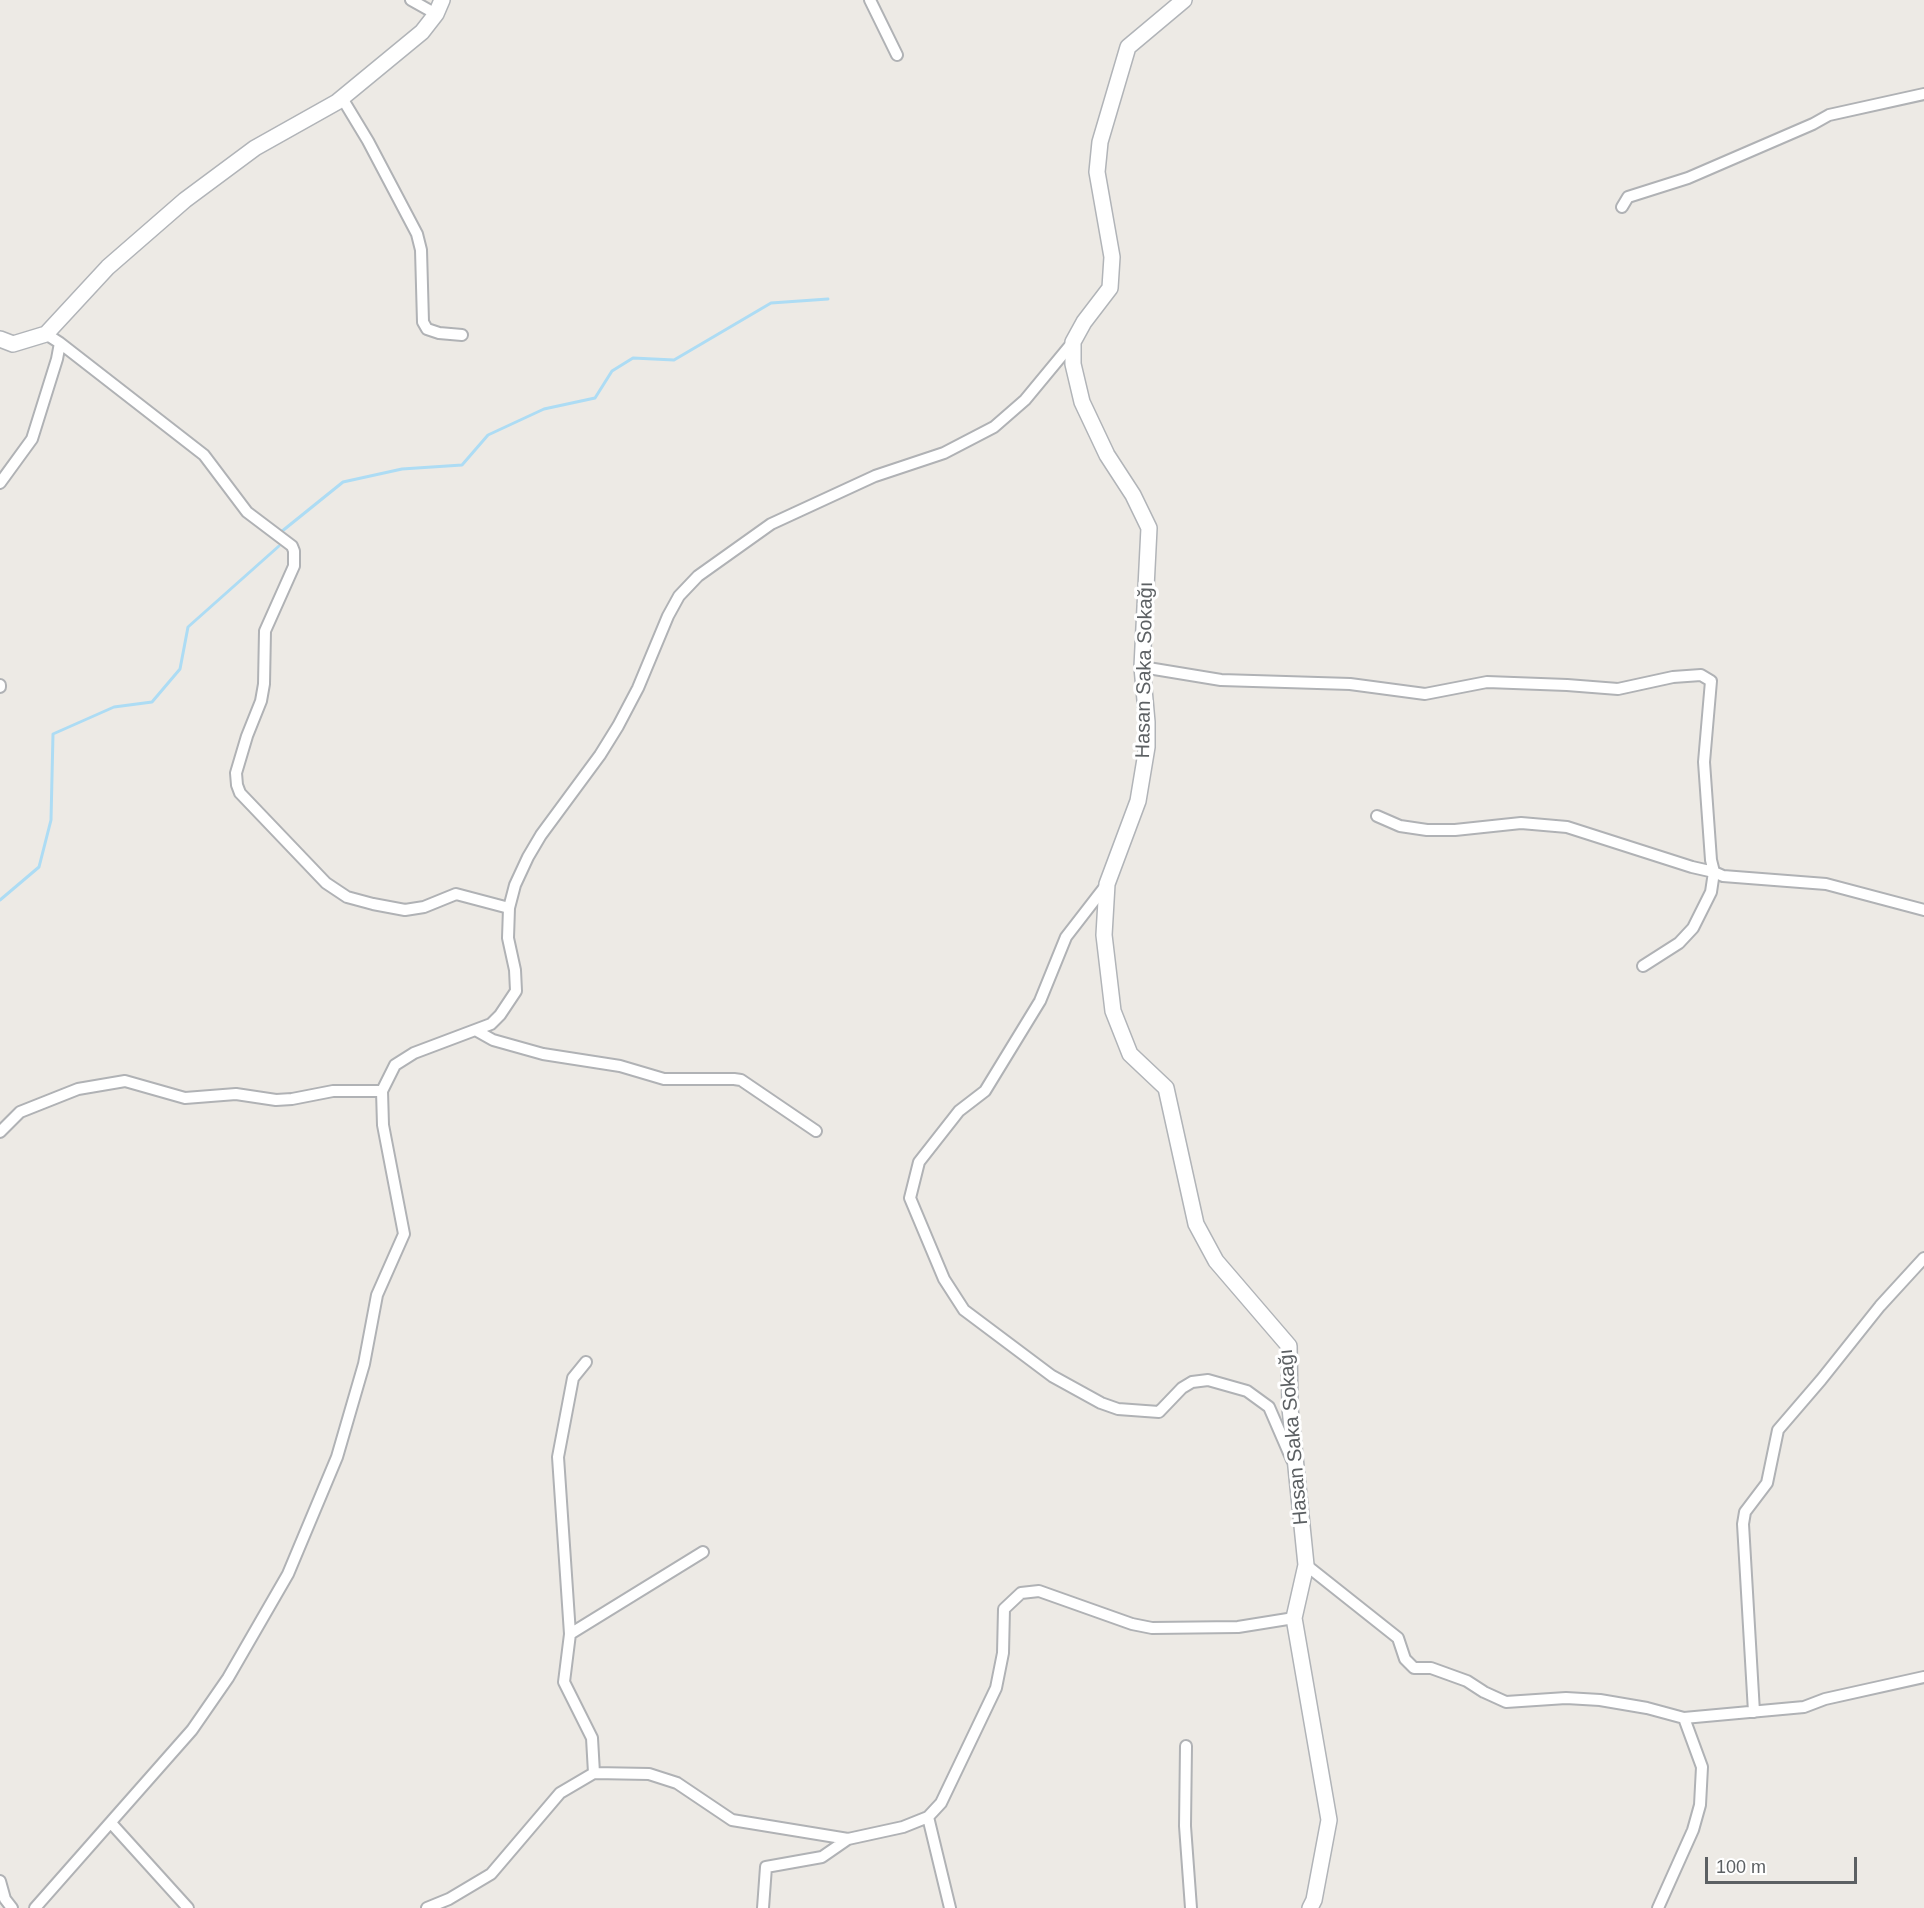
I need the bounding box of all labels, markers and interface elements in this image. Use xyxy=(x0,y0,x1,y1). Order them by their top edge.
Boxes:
street label: Hasan Saka Sokağı xyxy=(1131,581,1159,759)
street label: Hasan Saka Sokağı xyxy=(1274,1348,1314,1526)
scale bar xyxy=(1708,1845,1860,1883)
text: 100 m xyxy=(1716,1857,1766,1877)

